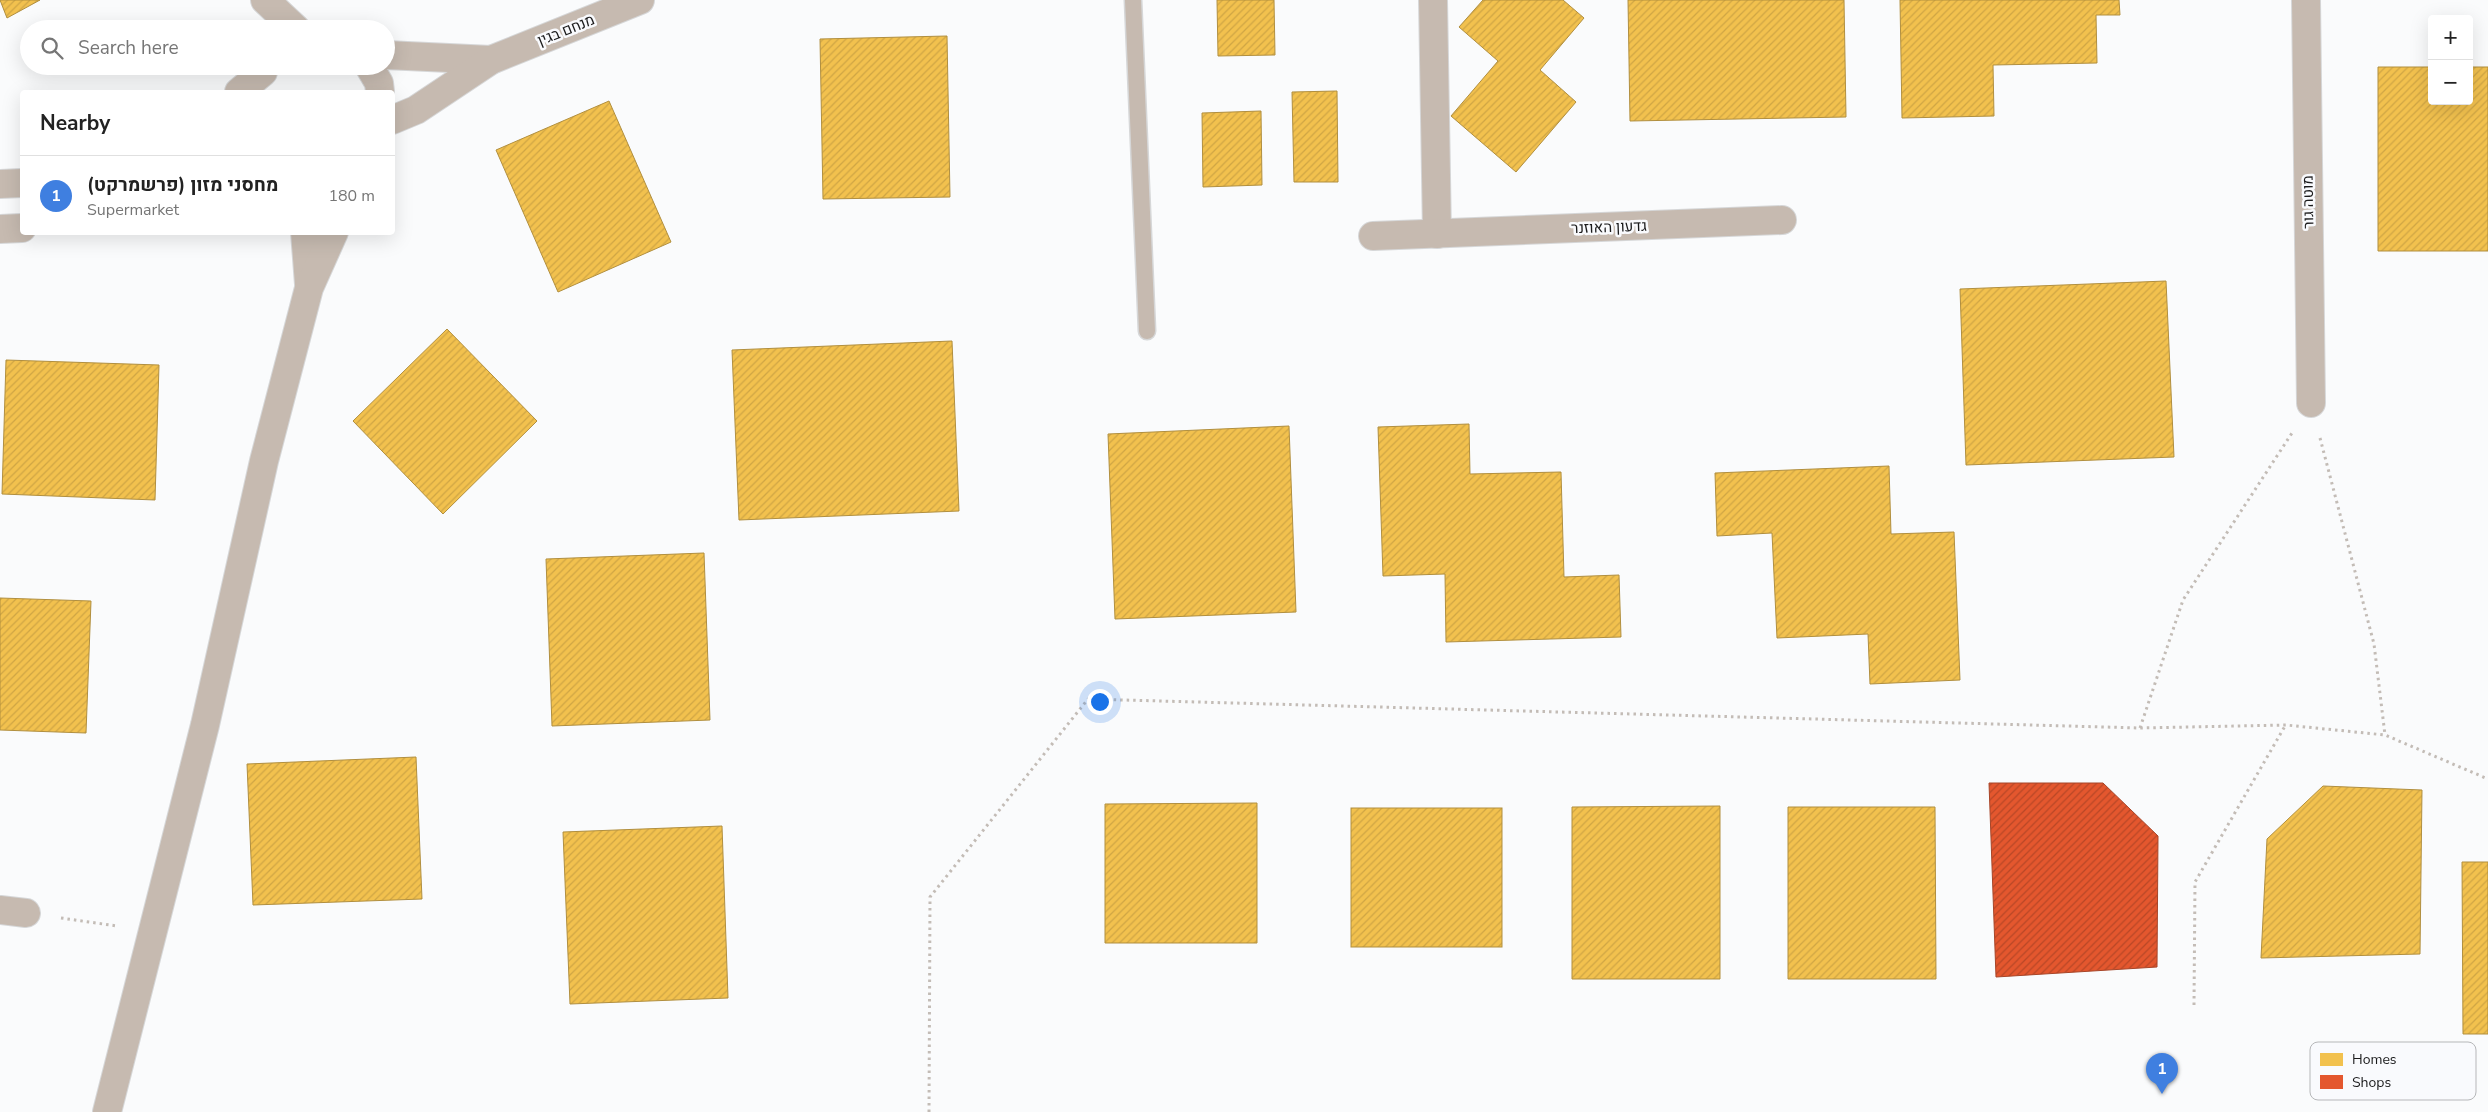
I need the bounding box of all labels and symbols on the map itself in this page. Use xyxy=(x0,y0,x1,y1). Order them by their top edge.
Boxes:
street label: מנחם בגין xyxy=(534,9,598,51)
street label: מוטה גור xyxy=(2298,175,2318,229)
street label: גדעון האוזנר xyxy=(1571,216,1647,238)
your location xyxy=(1087,689,1113,715)
legend xyxy=(2310,1042,2476,1100)
text: Homes xyxy=(2352,1050,2397,1069)
pin: 1 xyxy=(2146,1053,2178,1094)
text: Shops xyxy=(2352,1073,2392,1092)

